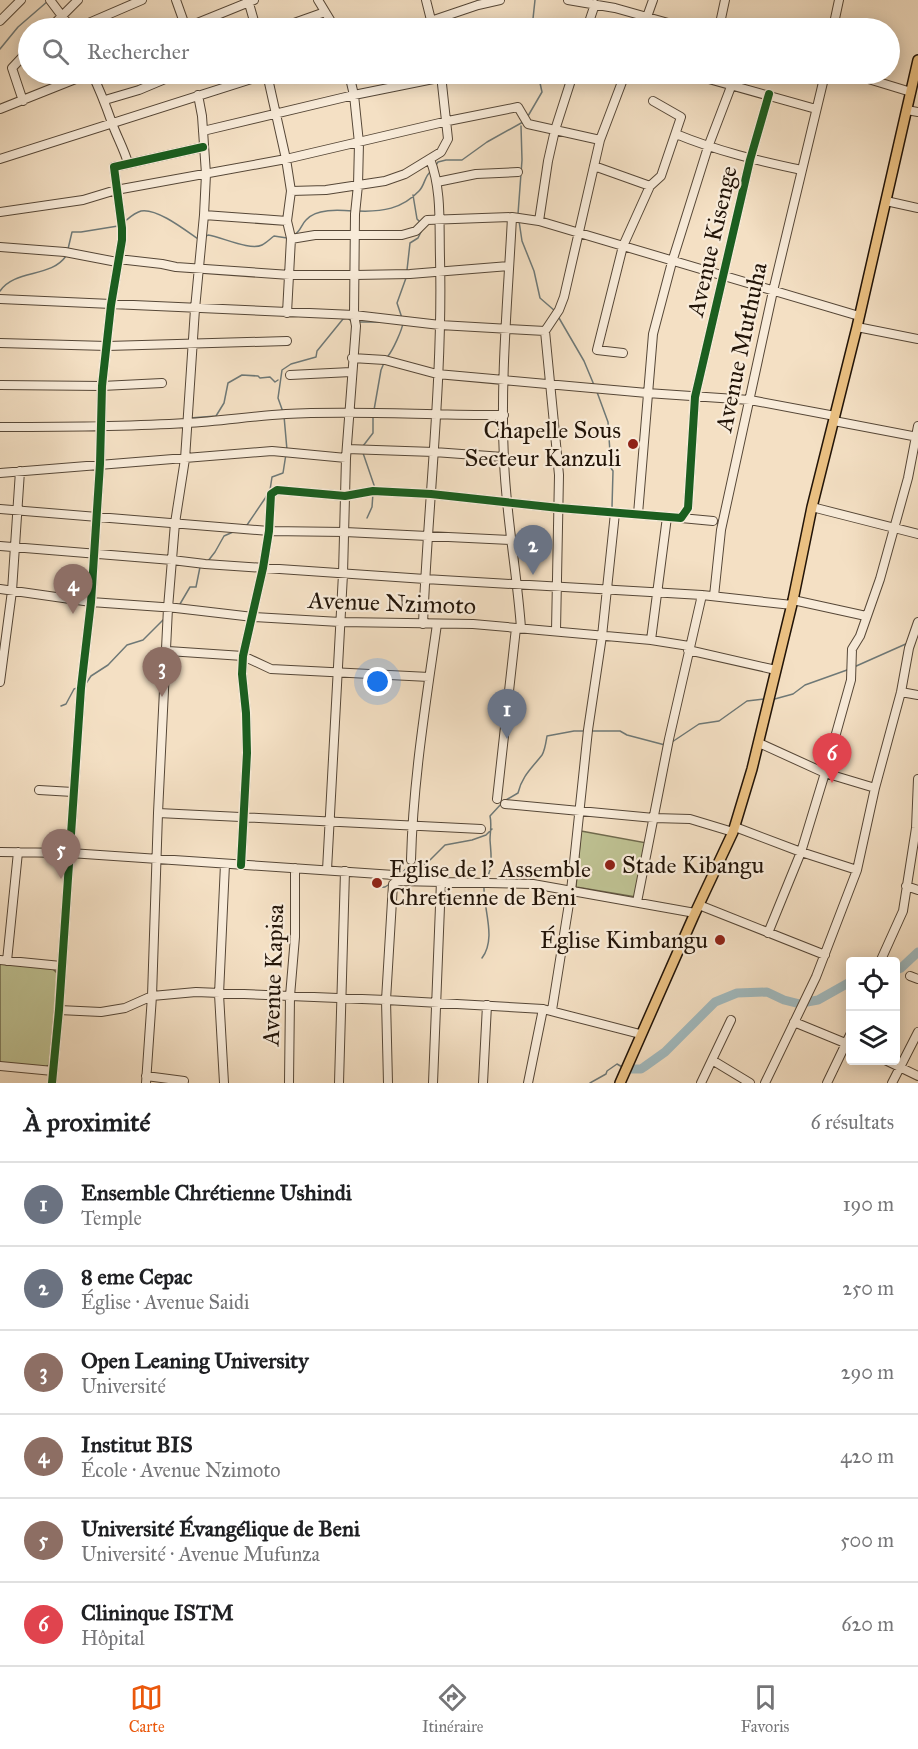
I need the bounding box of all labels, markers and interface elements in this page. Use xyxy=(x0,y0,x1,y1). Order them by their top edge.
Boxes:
search box xyxy=(18,18,900,84)
icon: search xyxy=(39,35,72,68)
text: Rechercher xyxy=(87,38,189,65)
street label: Avenue Kisenge xyxy=(680,163,744,320)
street label: Avenue Muthuha xyxy=(708,259,774,435)
place label: Chapelle Sous Secteur Kanzuli xyxy=(465,415,621,473)
marker: Chapelle Sous Secteur Kanzuli xyxy=(626,437,640,451)
pin: 2 xyxy=(514,526,552,575)
pin: 4 xyxy=(54,564,92,614)
street label: Avenue Nzimoto xyxy=(307,585,476,621)
pin: 3 xyxy=(142,648,182,697)
your location xyxy=(363,667,392,696)
pin: 1 xyxy=(488,690,526,739)
pin: 6 xyxy=(812,734,852,783)
pin: 5 xyxy=(42,830,80,879)
place label: Stade Kibangu xyxy=(622,850,764,880)
place label: Eglise de l' Assemble Chretienne de Beni xyxy=(389,854,591,912)
marker: Stade Kibangu xyxy=(603,858,617,872)
marker: Eglise de l' Assemble Chretienne de Beni xyxy=(370,876,384,890)
street label: Avenue Kapisa xyxy=(255,903,290,1047)
place label: Église Kimbangu xyxy=(540,925,708,955)
marker: Église Kimbangu xyxy=(713,933,727,947)
map controls xyxy=(846,957,900,1065)
button: locate xyxy=(846,957,900,1011)
button: layers xyxy=(846,1011,900,1065)
text: À proximité xyxy=(24,1106,150,1138)
text: 6 résultats xyxy=(811,1110,894,1134)
text: Ensemble Chrétienne Ushindi xyxy=(81,1179,352,1206)
text: 1 xyxy=(40,1192,47,1216)
text: 190 m xyxy=(843,1192,894,1216)
text: Temple xyxy=(81,1206,142,1230)
text: 8 eme Cepac xyxy=(81,1263,193,1290)
text: 2 xyxy=(39,1276,48,1300)
text: 250 m xyxy=(842,1276,894,1300)
text: Église · Avenue Saidi xyxy=(81,1290,249,1314)
text: Open Leaning University xyxy=(81,1347,308,1374)
text: 3 xyxy=(40,1360,48,1384)
text: 290 m xyxy=(841,1360,894,1384)
text: Université xyxy=(81,1374,166,1398)
text: Institut BIS xyxy=(81,1431,193,1458)
text: 4 xyxy=(38,1444,49,1468)
text: 420 m xyxy=(840,1444,894,1468)
text: École · Avenue Nzimoto xyxy=(81,1458,281,1482)
text: Université Évangélique de Beni xyxy=(81,1515,360,1542)
text: 5 xyxy=(39,1528,48,1552)
text: 500 m xyxy=(840,1528,894,1552)
text: Université · Avenue Mufunza xyxy=(81,1542,320,1566)
text: Clininque ISTM xyxy=(81,1599,234,1626)
text: 6 xyxy=(38,1612,49,1636)
text: 620 m xyxy=(841,1612,894,1636)
text: Hôpital xyxy=(81,1626,145,1650)
tab: Carte xyxy=(129,1681,165,1736)
tab: Itinéraire xyxy=(422,1681,483,1736)
tab: Favoris xyxy=(741,1681,789,1736)

